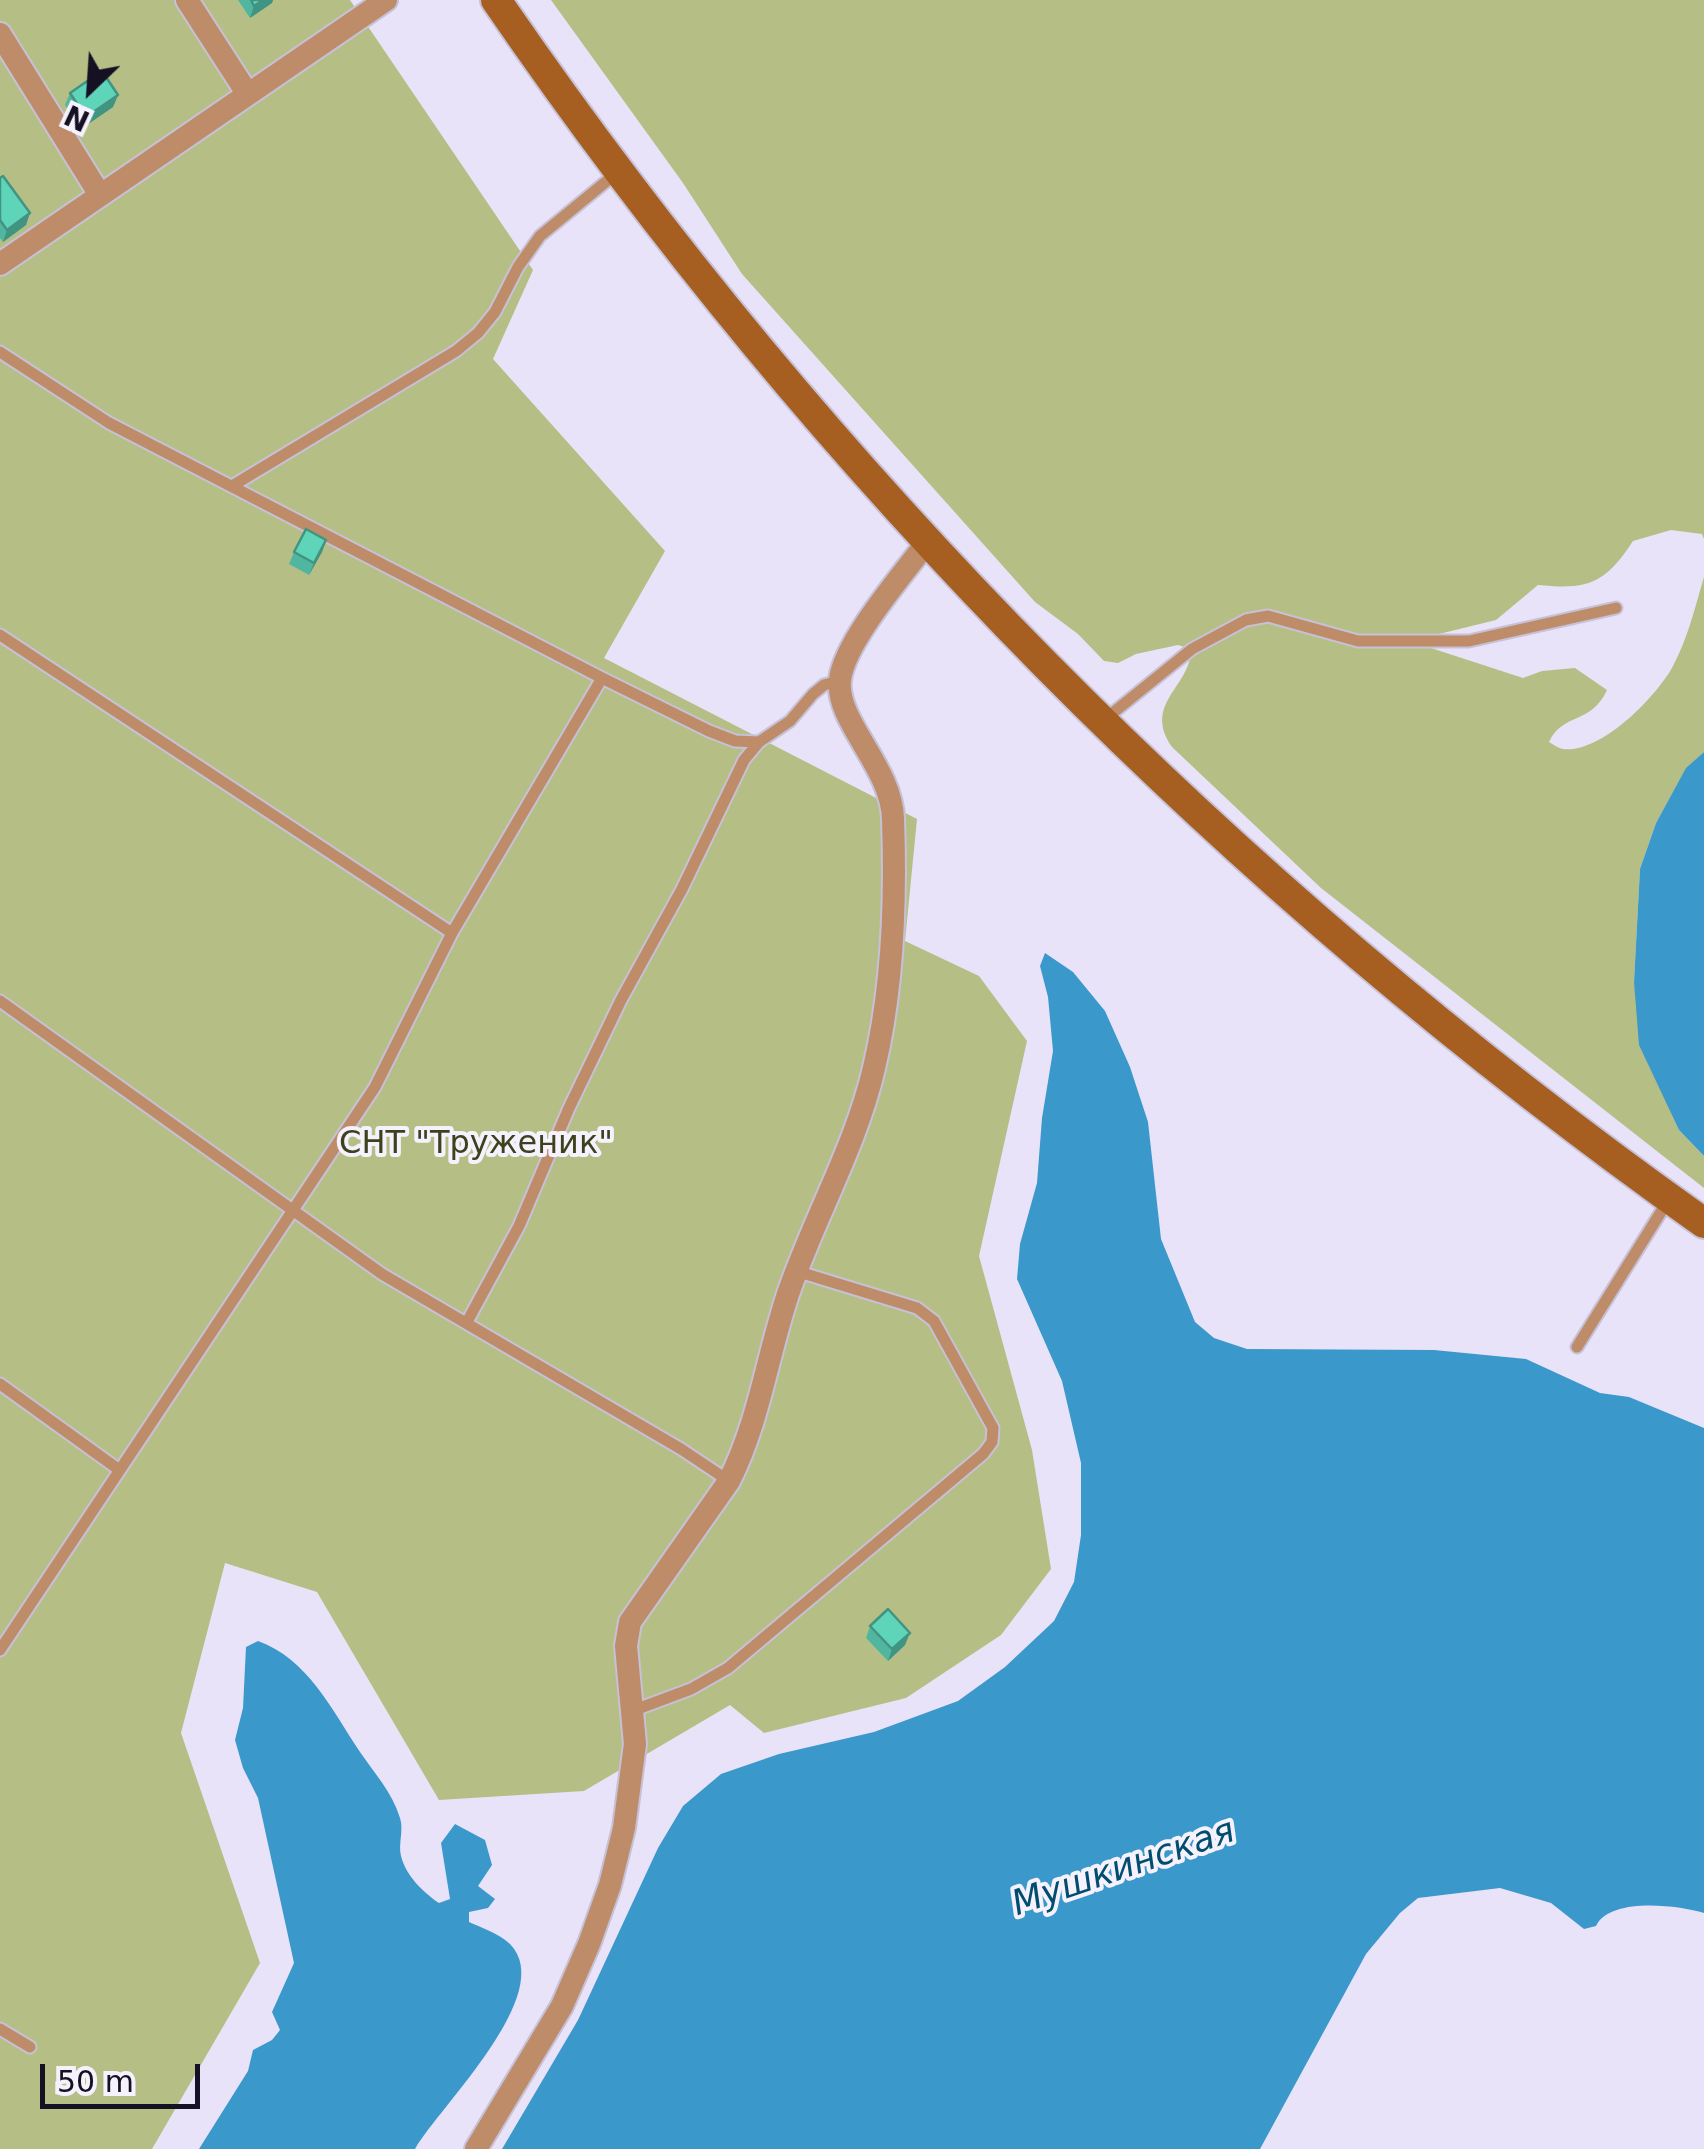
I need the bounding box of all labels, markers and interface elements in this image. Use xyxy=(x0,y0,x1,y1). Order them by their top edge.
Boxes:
north arrow xyxy=(40,40,140,140)
text: N xyxy=(60,98,95,138)
park label: СНТ "Труженик" xyxy=(339,1126,613,1164)
water label: Мушкинская xyxy=(1007,1811,1241,1927)
scale bar xyxy=(45,2044,205,2106)
text: 50 m xyxy=(57,2064,134,2099)

